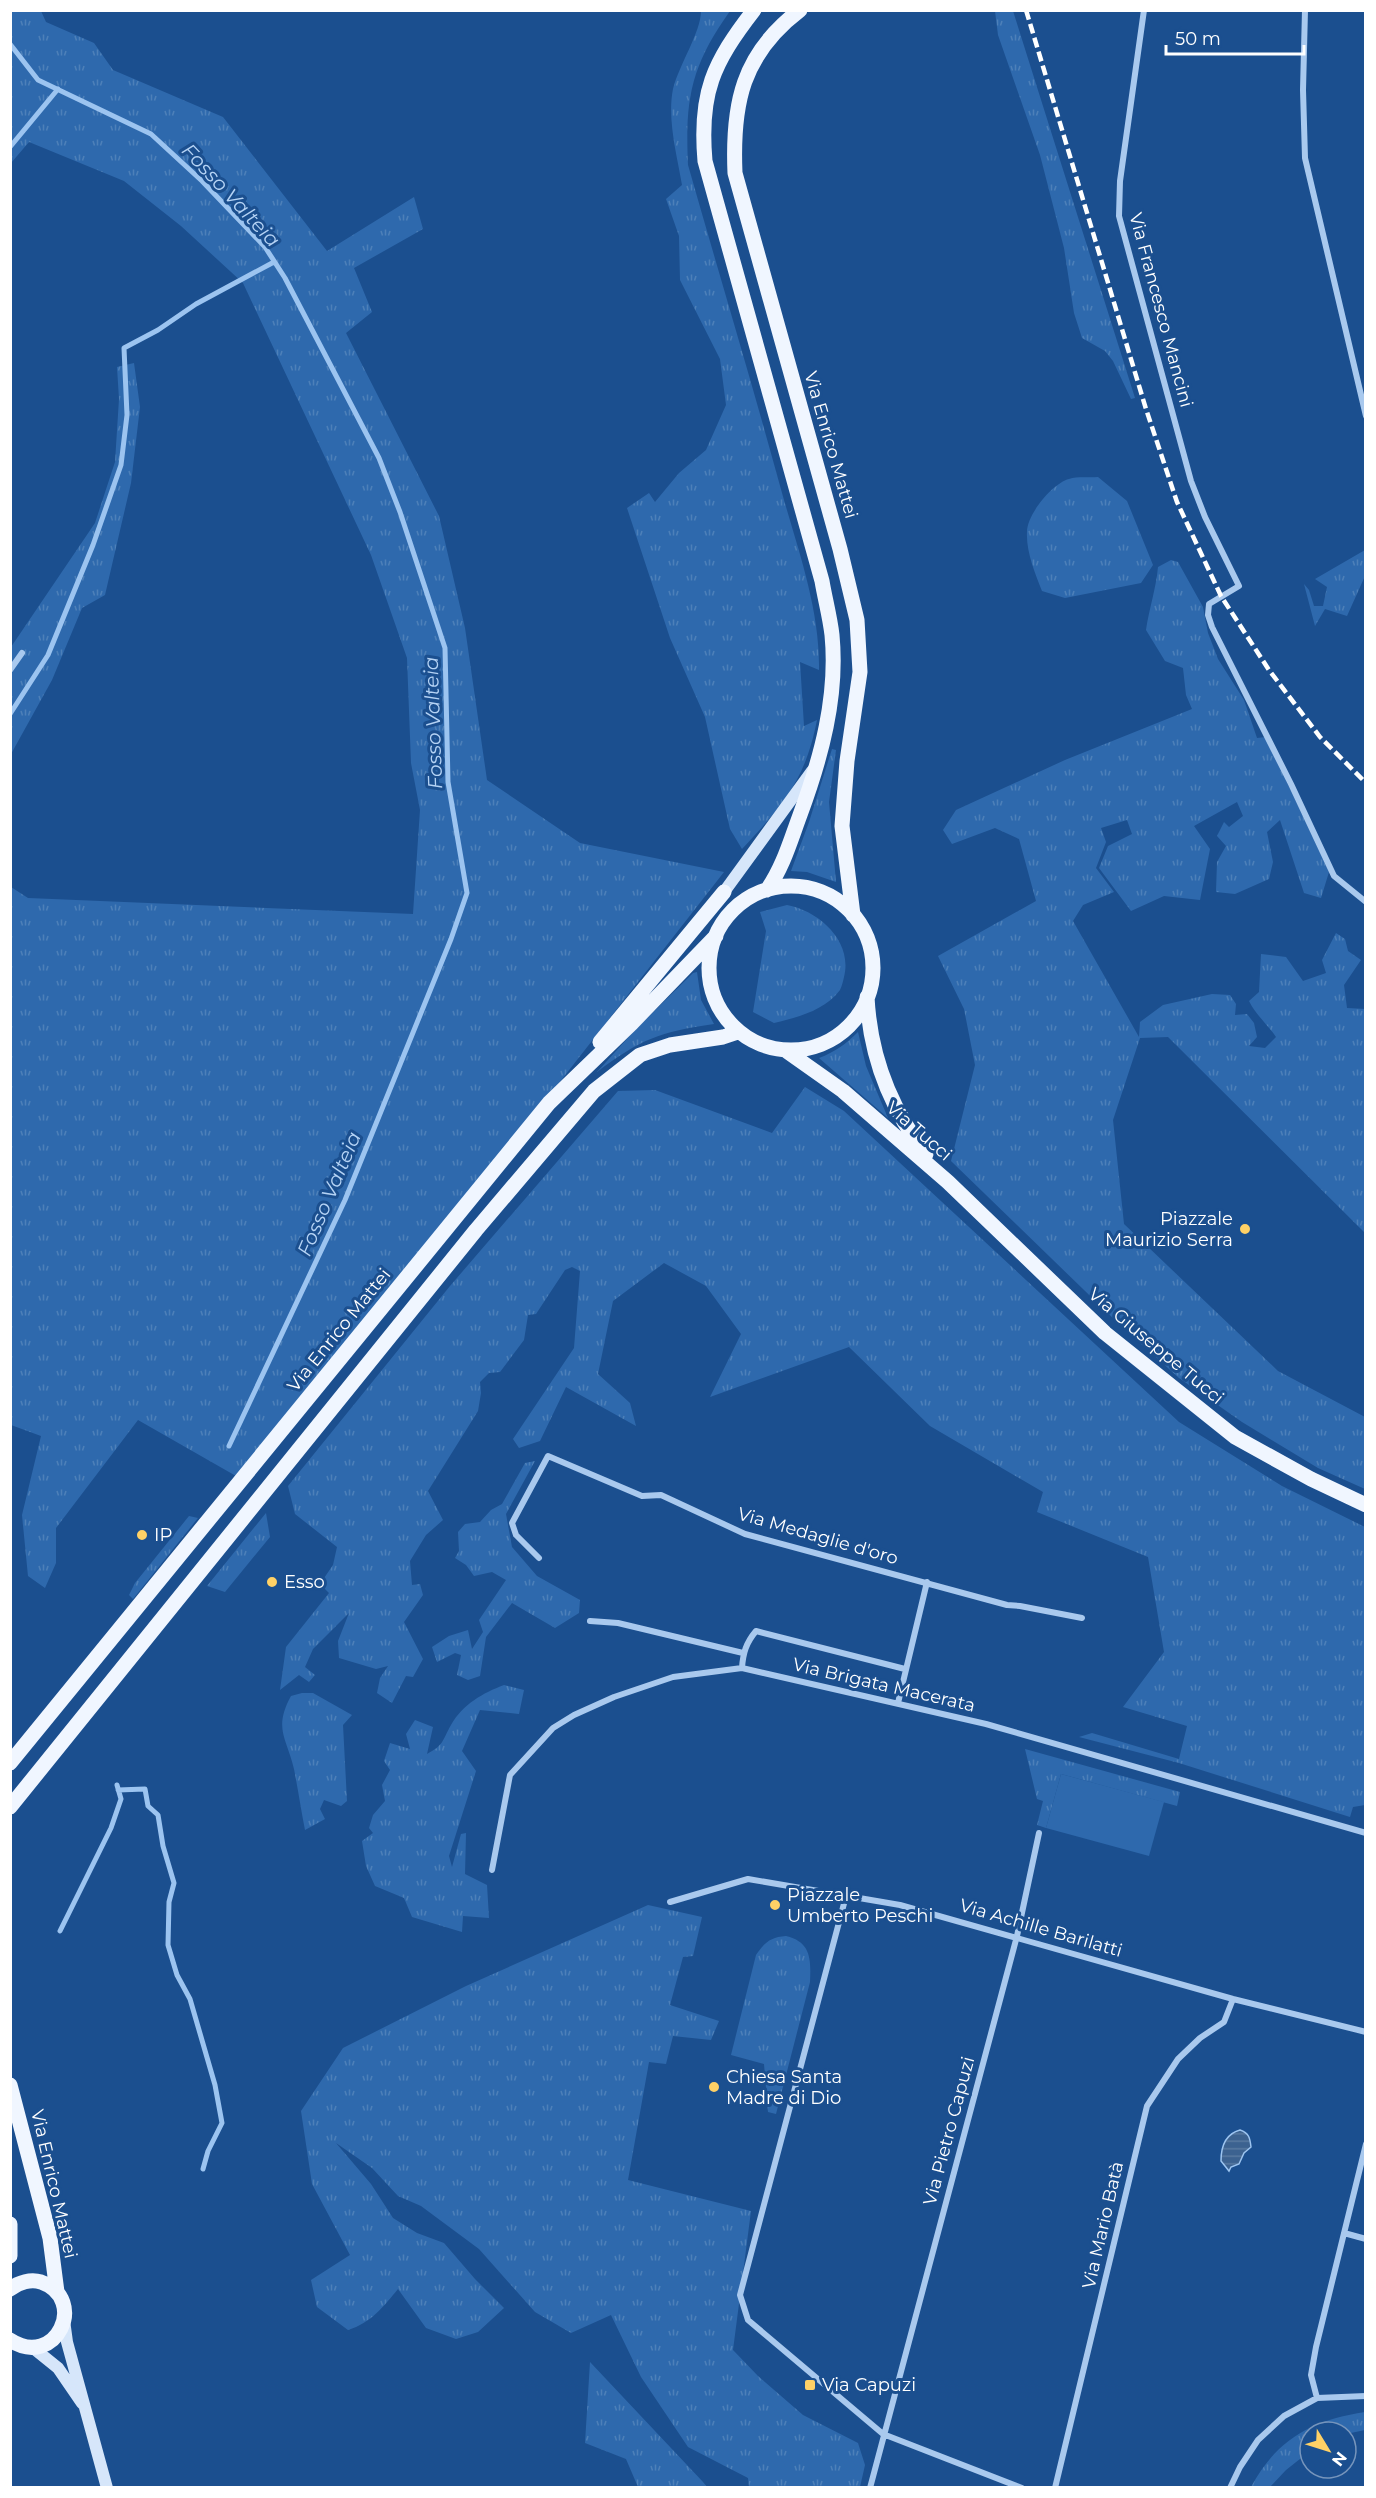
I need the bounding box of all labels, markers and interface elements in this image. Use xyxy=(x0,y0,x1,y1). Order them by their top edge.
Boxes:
scale bar xyxy=(1166,18,1304,56)
text: 50 m xyxy=(1175,28,1221,50)
water label: Fosso Valteia xyxy=(177,138,285,252)
street label: Via Francesco Mancini xyxy=(1124,210,1198,410)
street label: Via Enrico Mattei xyxy=(799,369,863,521)
water label: Fosso Valteia xyxy=(419,656,447,790)
street label: Via Tucci xyxy=(882,1097,956,1165)
water label: Fosso Valteia xyxy=(292,1128,366,1260)
place label: Piazzale Maurizio Serra xyxy=(1105,1208,1233,1251)
marker: Piazzale Maurizio Serra xyxy=(1238,1222,1252,1236)
street label: Via Enrico Mattei xyxy=(283,1264,395,1396)
street label: Via Giuseppe Tucci xyxy=(1084,1283,1228,1409)
street label: Via Medaglie d'oro xyxy=(735,1503,901,1569)
place label: IP xyxy=(154,1524,172,1546)
marker: IP xyxy=(135,1528,149,1542)
place label: Esso xyxy=(284,1571,325,1593)
marker: Esso xyxy=(265,1575,279,1589)
street label: Via Brigata Macerata xyxy=(791,1653,977,1717)
place label: Piazzale Umberto Peschi xyxy=(787,1884,933,1927)
street label: Via Achille Barilatti xyxy=(957,1894,1125,1962)
marker: Piazzale Umberto Peschi xyxy=(768,1898,782,1912)
street label: Via Pietro Capuzi xyxy=(919,2054,979,2208)
place label: Chiesa Santa Madre di Dio xyxy=(726,2066,842,2109)
marker: Chiesa Santa Madre di Dio xyxy=(707,2080,721,2094)
street label: Via Enrico Mattei xyxy=(26,2107,82,2261)
street label: Via Mario Batà xyxy=(1078,2159,1128,2291)
place label: Via Capuzi xyxy=(822,2374,916,2396)
marker: Via Capuzi xyxy=(803,2378,817,2392)
north arrow xyxy=(1298,2420,1358,2480)
text: N xyxy=(1328,2448,1351,2470)

